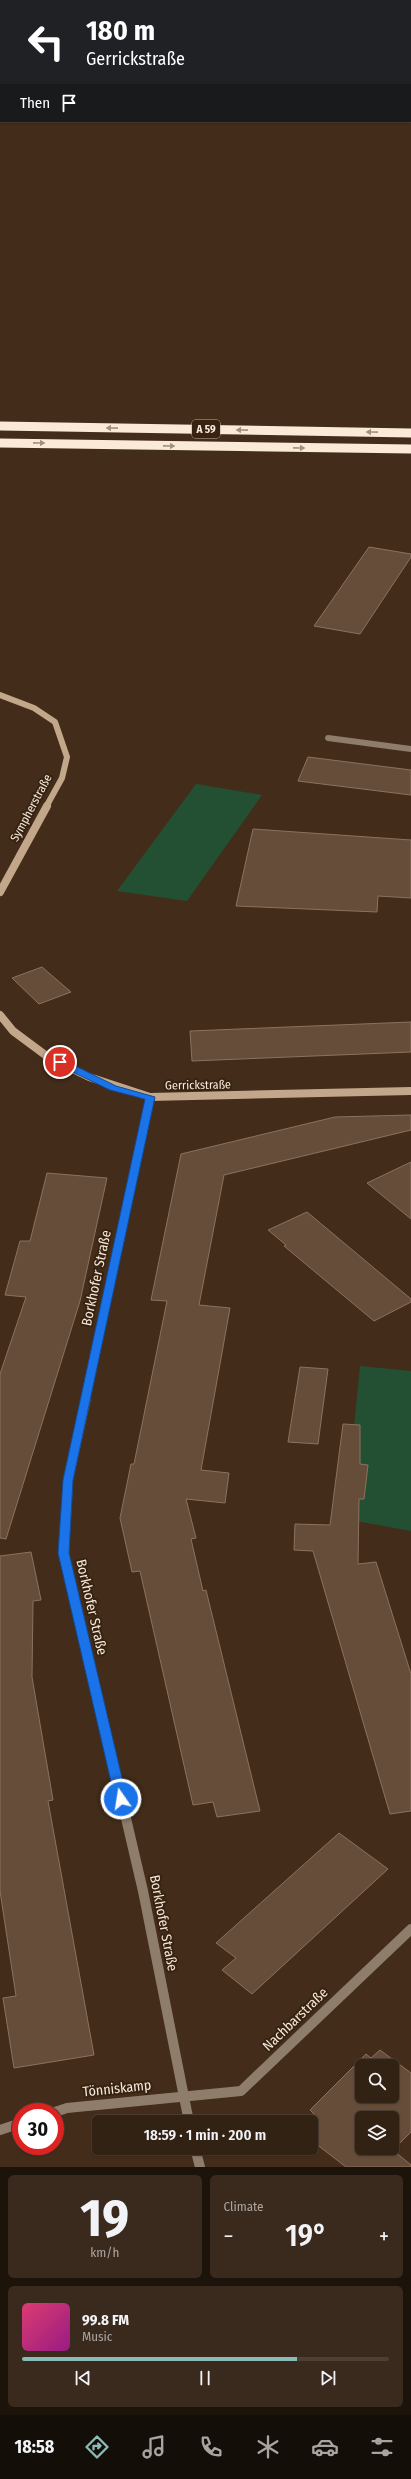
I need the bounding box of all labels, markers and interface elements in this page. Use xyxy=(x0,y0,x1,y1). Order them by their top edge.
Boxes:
text: 180 m xyxy=(86,14,155,47)
icon: left xyxy=(20,16,72,68)
text: Gerrickstraße xyxy=(86,48,185,70)
icon: arrive xyxy=(58,92,80,114)
text: Then xyxy=(20,94,50,112)
road number: A 59 xyxy=(192,420,220,438)
one-way arrow xyxy=(105,425,118,431)
one-way arrow xyxy=(235,427,248,433)
one-way arrow xyxy=(365,429,378,435)
one-way arrow xyxy=(33,440,45,447)
one-way arrow xyxy=(163,442,175,449)
one-way arrow xyxy=(293,445,306,451)
street label: Sympherstraße xyxy=(7,772,55,844)
pin xyxy=(43,1045,77,1079)
icon: arrive xyxy=(49,1051,71,1073)
street label: Gerrickstraße xyxy=(165,1077,231,1093)
street label: Borkhofer Straße xyxy=(78,1228,115,1328)
street label: Borkhofer Straße xyxy=(72,1558,111,1657)
position arrow xyxy=(100,1778,142,1820)
street label: Borkhofer Straße xyxy=(146,1874,181,1973)
street label: Nachbarstraße xyxy=(259,1984,331,2055)
map controls xyxy=(355,2059,399,2155)
button: search xyxy=(355,2059,399,2103)
street label: Tönniskamp xyxy=(82,2076,152,2101)
speed limit sign: 30 xyxy=(12,2103,64,2155)
button: layers xyxy=(355,2111,399,2155)
text: 18:59 · 1 min · 200 m xyxy=(144,2126,266,2144)
text: 19 xyxy=(80,2187,129,2250)
text: Climate xyxy=(224,2199,264,2214)
text: 19° xyxy=(285,2218,327,2254)
text: − xyxy=(224,2223,233,2250)
text: + xyxy=(379,2223,389,2250)
text: km/h xyxy=(90,2245,119,2260)
text: 99.8 FM xyxy=(82,2311,129,2329)
text: Music xyxy=(82,2329,112,2344)
icon: previous xyxy=(72,2367,94,2389)
icon: pause xyxy=(194,2367,216,2389)
icon: next xyxy=(317,2367,339,2389)
icon: directions xyxy=(83,2433,111,2461)
icon: music xyxy=(140,2433,168,2461)
icon: phone xyxy=(197,2433,225,2461)
icon: climate xyxy=(254,2433,282,2461)
icon: car xyxy=(311,2433,339,2461)
icon: filters xyxy=(368,2433,396,2461)
text: 18:58 xyxy=(15,2436,54,2458)

